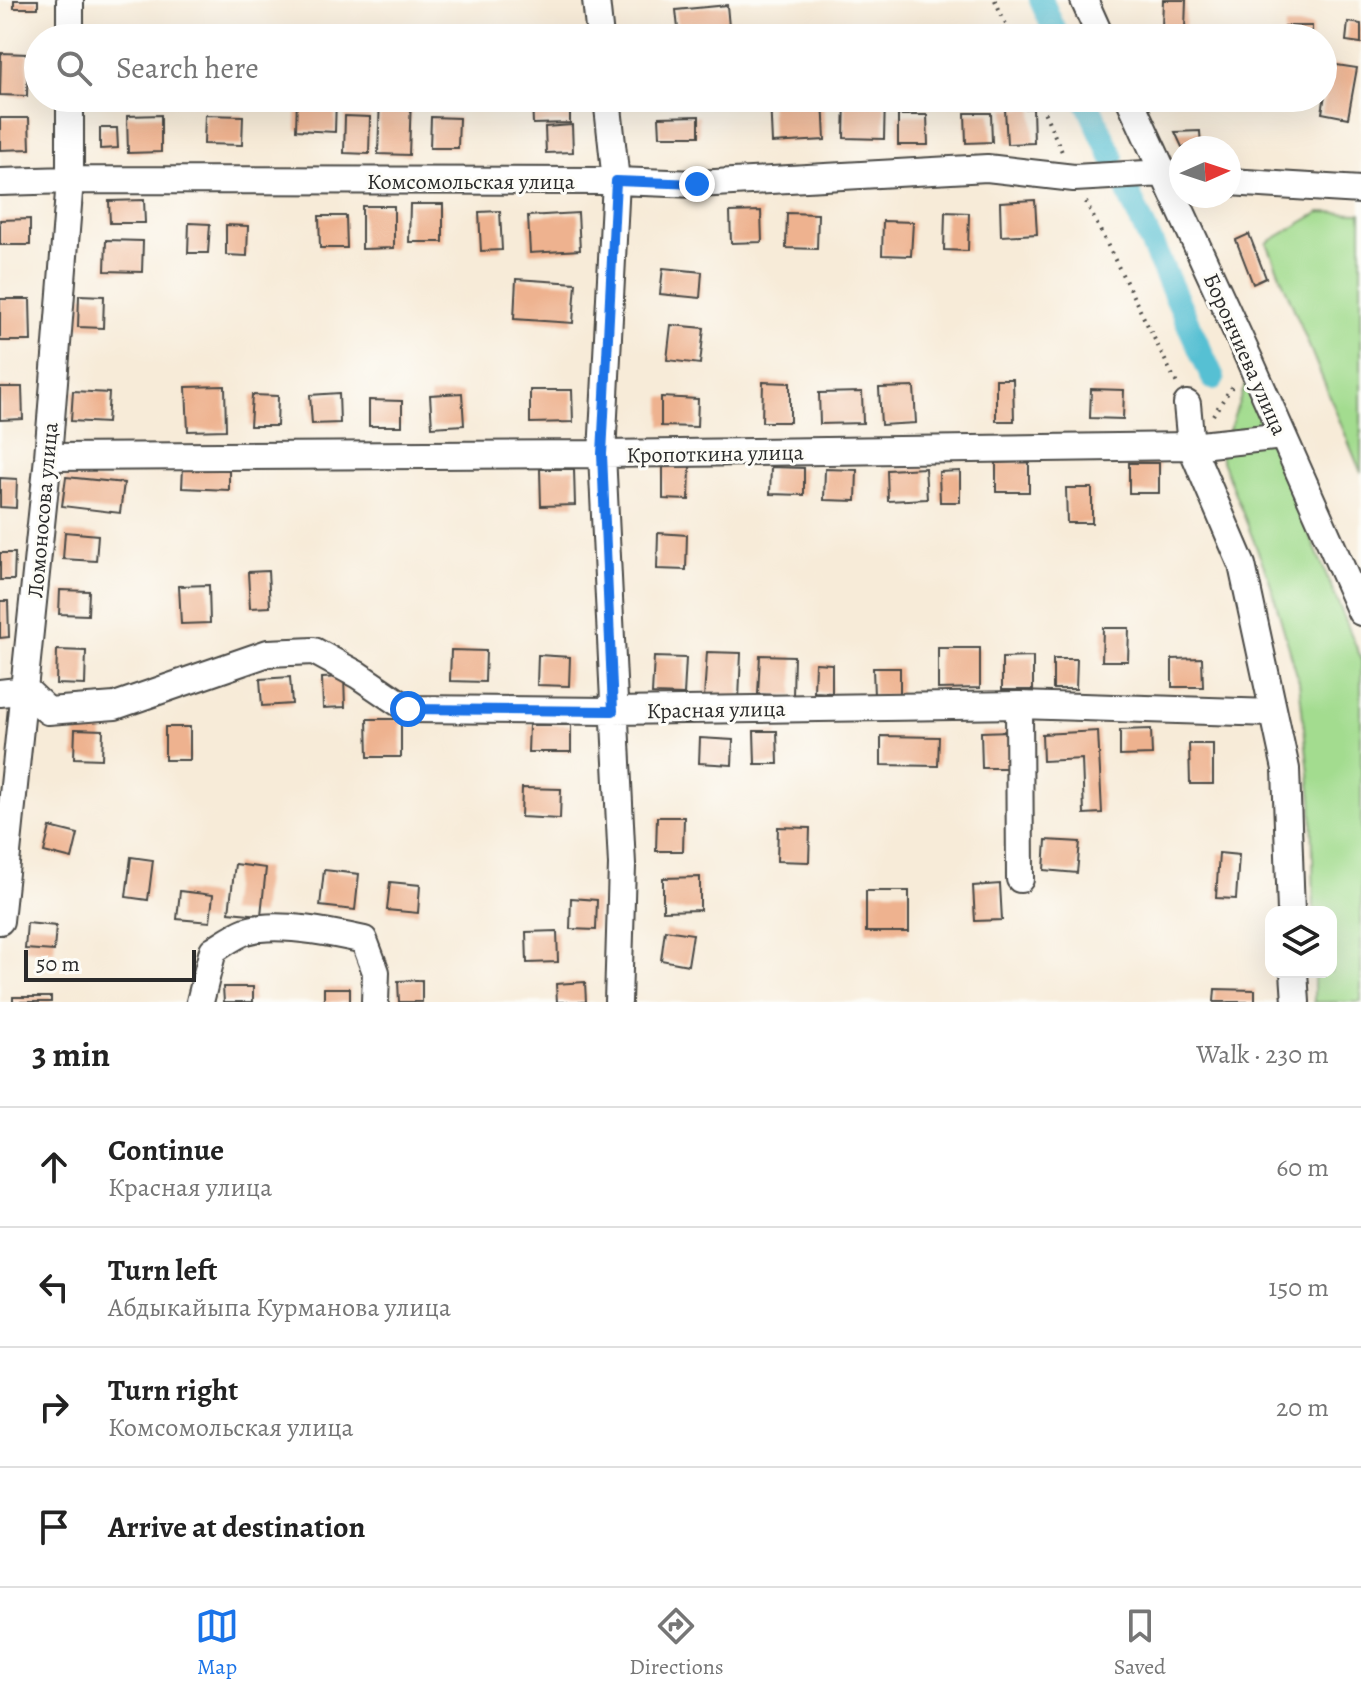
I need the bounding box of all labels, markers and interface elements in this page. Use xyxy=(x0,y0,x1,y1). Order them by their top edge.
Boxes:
search box xyxy=(24,24,1337,112)
icon: search xyxy=(52,46,96,90)
text: Search here xyxy=(116,48,259,88)
north arrow xyxy=(1169,136,1241,208)
route end xyxy=(679,166,715,202)
street label: Комсомольская улица xyxy=(367,167,576,197)
street label: Борончиева улица xyxy=(1196,269,1295,441)
street label: Ломоносова улица xyxy=(20,420,66,599)
street label: Кропоткина улица xyxy=(626,437,805,471)
route start xyxy=(390,691,426,727)
street label: Красная улица xyxy=(646,694,787,726)
map controls xyxy=(1265,906,1337,978)
button: layers xyxy=(1265,906,1337,978)
scale bar xyxy=(24,946,196,982)
text: 50 m xyxy=(36,949,80,979)
text: 3 min xyxy=(32,1031,110,1078)
text: Walk · 230 m xyxy=(1196,1037,1329,1072)
text: Continue xyxy=(108,1130,224,1170)
icon: ahead xyxy=(32,1145,76,1189)
text: 60 m xyxy=(1276,1150,1329,1185)
text: Красная улица xyxy=(108,1170,272,1205)
text: Turn left xyxy=(108,1250,217,1290)
icon: left xyxy=(32,1265,76,1309)
text: 150 m xyxy=(1268,1270,1329,1305)
text: Абдыкайыпа Курманова улица xyxy=(108,1290,451,1325)
text: Turn right xyxy=(108,1370,238,1410)
icon: right xyxy=(32,1385,76,1429)
text: 20 m xyxy=(1276,1390,1329,1425)
text: Комсомольская улица xyxy=(108,1410,354,1445)
icon: arrive xyxy=(32,1505,76,1549)
text: Arrive at destination xyxy=(108,1507,365,1547)
tab: Map xyxy=(195,1604,239,1682)
tab: Directions xyxy=(629,1604,724,1682)
tab: Saved xyxy=(1114,1604,1166,1682)

